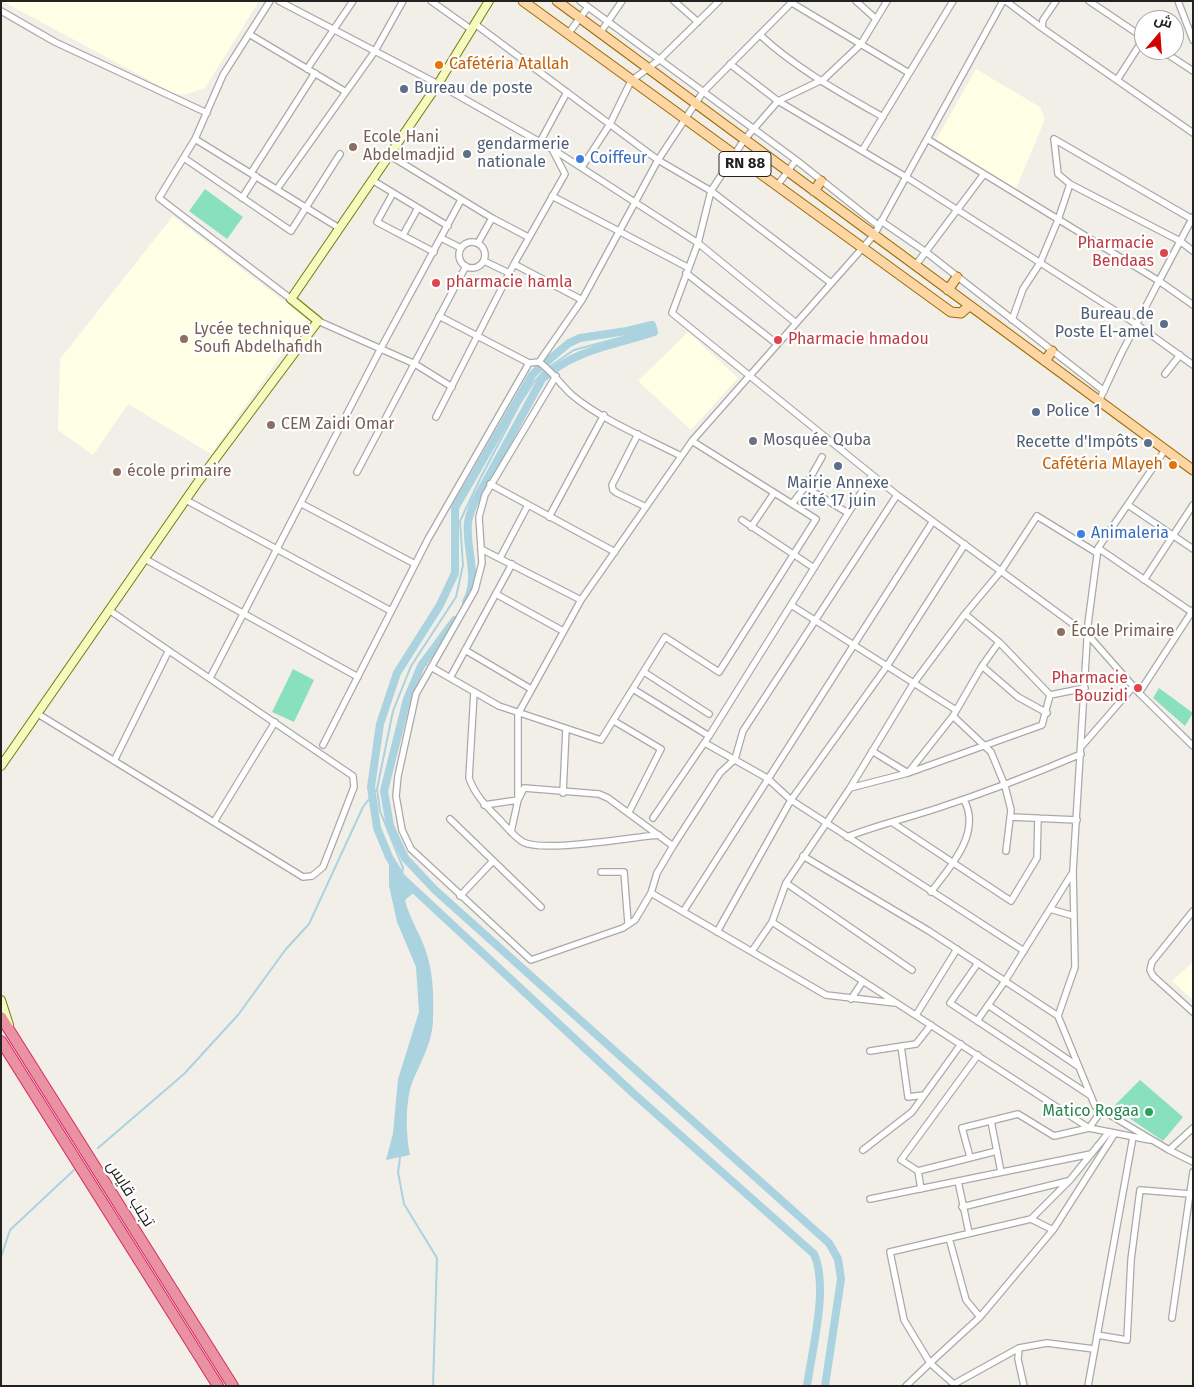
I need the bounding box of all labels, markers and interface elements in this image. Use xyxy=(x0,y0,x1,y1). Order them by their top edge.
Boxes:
north arrow xyxy=(1134,10,1184,60)
text: ش xyxy=(1152,10,1175,32)
place label: Cafétéria Atallah xyxy=(449,55,569,75)
marker: Cafétéria Atallah xyxy=(433,59,445,71)
place label: Bureau de poste xyxy=(414,79,533,99)
marker: Bureau de poste xyxy=(398,83,410,95)
place label: Ecole Hani Abdelmadjid xyxy=(363,128,455,166)
place label: gendarmerie nationale xyxy=(477,135,569,173)
marker: Ecole Hani Abdelmadjid xyxy=(347,141,359,153)
marker: gendarmerie nationale xyxy=(461,148,473,160)
place label: Coiffeur xyxy=(590,149,647,169)
road number: RN 88 xyxy=(719,152,771,176)
marker: Coiffeur xyxy=(574,153,586,165)
place label: Pharmacie Bendaas xyxy=(1077,234,1154,272)
marker: Pharmacie Bendaas xyxy=(1158,247,1170,259)
place label: pharmacie hamla xyxy=(446,273,572,293)
marker: pharmacie hamla xyxy=(430,277,442,289)
place label: Bureau de Poste El-amel xyxy=(1055,305,1154,343)
marker: Bureau de Poste El-amel xyxy=(1158,318,1170,330)
place label: Lycée technique Soufi Abdelhafidh xyxy=(194,320,323,358)
place label: Pharmacie hmadou xyxy=(788,330,929,350)
marker: Lycée technique Soufi Abdelhafidh xyxy=(178,333,190,345)
marker: Pharmacie hmadou xyxy=(772,334,784,346)
place label: Police 1 xyxy=(1046,402,1101,422)
marker: Police 1 xyxy=(1030,406,1042,418)
place label: CEM Zaidi Omar xyxy=(281,415,395,435)
marker: CEM Zaidi Omar xyxy=(265,419,277,431)
place label: Mosquée Quba xyxy=(763,431,871,451)
place label: Recette d'Impôts xyxy=(1016,433,1138,453)
marker: Mosquée Quba xyxy=(747,435,759,447)
marker: Recette d'Impôts xyxy=(1142,437,1154,449)
place label: Cafétéria Mlayeh xyxy=(1042,455,1163,475)
marker: Cafétéria Mlayeh xyxy=(1167,459,1179,471)
marker: Mairie Annexe cité 17 juin xyxy=(832,460,844,472)
place label: école primaire xyxy=(127,462,231,482)
marker: école primaire xyxy=(111,466,123,478)
place label: Mairie Annexe cité 17 juin xyxy=(787,474,889,512)
place label: Animaleria xyxy=(1091,524,1169,544)
marker: Animaleria xyxy=(1075,528,1087,540)
place label: École Primaire xyxy=(1071,622,1174,642)
marker: École Primaire xyxy=(1055,626,1067,638)
place label: Pharmacie Bouzidi xyxy=(1051,669,1128,707)
marker: Pharmacie Bouzidi xyxy=(1132,682,1144,694)
place label: Matico Rogaa xyxy=(1043,1102,1139,1122)
marker: Matico Rogaa xyxy=(1143,1106,1155,1118)
street label: تجنب قايس xyxy=(102,1157,158,1231)

